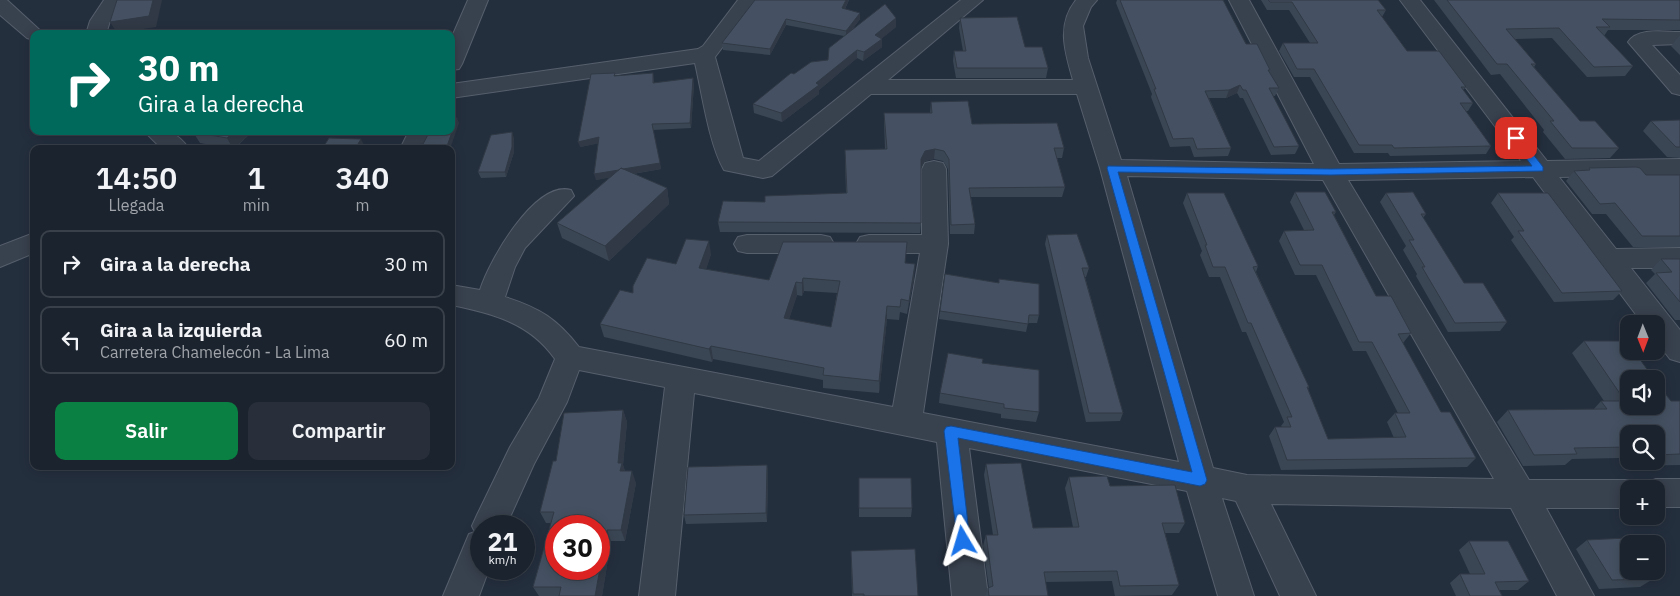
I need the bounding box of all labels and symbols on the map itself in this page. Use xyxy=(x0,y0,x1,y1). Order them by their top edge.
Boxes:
pin xyxy=(1495,117,1537,159)
north arrow xyxy=(1620,315,1665,360)
position arrow xyxy=(936,514,988,566)
speed limit sign: 30 xyxy=(545,515,610,580)

